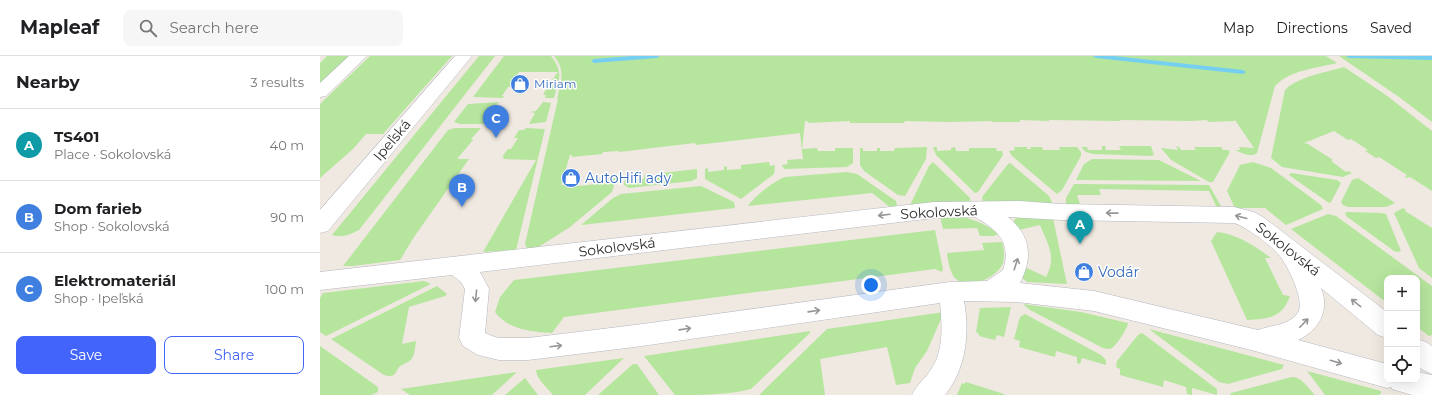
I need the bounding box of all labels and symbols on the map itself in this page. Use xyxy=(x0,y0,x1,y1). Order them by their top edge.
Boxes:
shop icon: Miriam xyxy=(509,73,531,95)
place label: Miriam xyxy=(534,76,576,91)
pin: C xyxy=(483,105,509,138)
street label: Ipeľská xyxy=(369,115,415,165)
shop icon: AutoHifi ady xyxy=(560,167,582,189)
place label: AutoHifi ady xyxy=(585,169,671,187)
pin: B xyxy=(449,174,475,207)
street label: Sokolovská xyxy=(900,201,978,223)
one-way arrow xyxy=(1106,209,1119,217)
pin: A xyxy=(1067,211,1093,244)
one-way arrow xyxy=(878,212,891,219)
one-way arrow xyxy=(1235,213,1248,220)
street label: Sokolovská xyxy=(1252,218,1324,280)
street label: Sokolovská xyxy=(577,233,657,261)
one-way arrow xyxy=(1013,257,1020,270)
shop icon: Vodár xyxy=(1073,261,1095,283)
place label: Vodár xyxy=(1098,263,1140,281)
your location xyxy=(861,275,881,295)
one-way arrow xyxy=(472,289,480,302)
one-way arrow xyxy=(1351,298,1362,307)
one-way arrow xyxy=(807,307,820,315)
one-way arrow xyxy=(1299,318,1308,328)
one-way arrow xyxy=(678,325,691,333)
one-way arrow xyxy=(549,342,562,349)
one-way arrow xyxy=(1329,359,1342,366)

